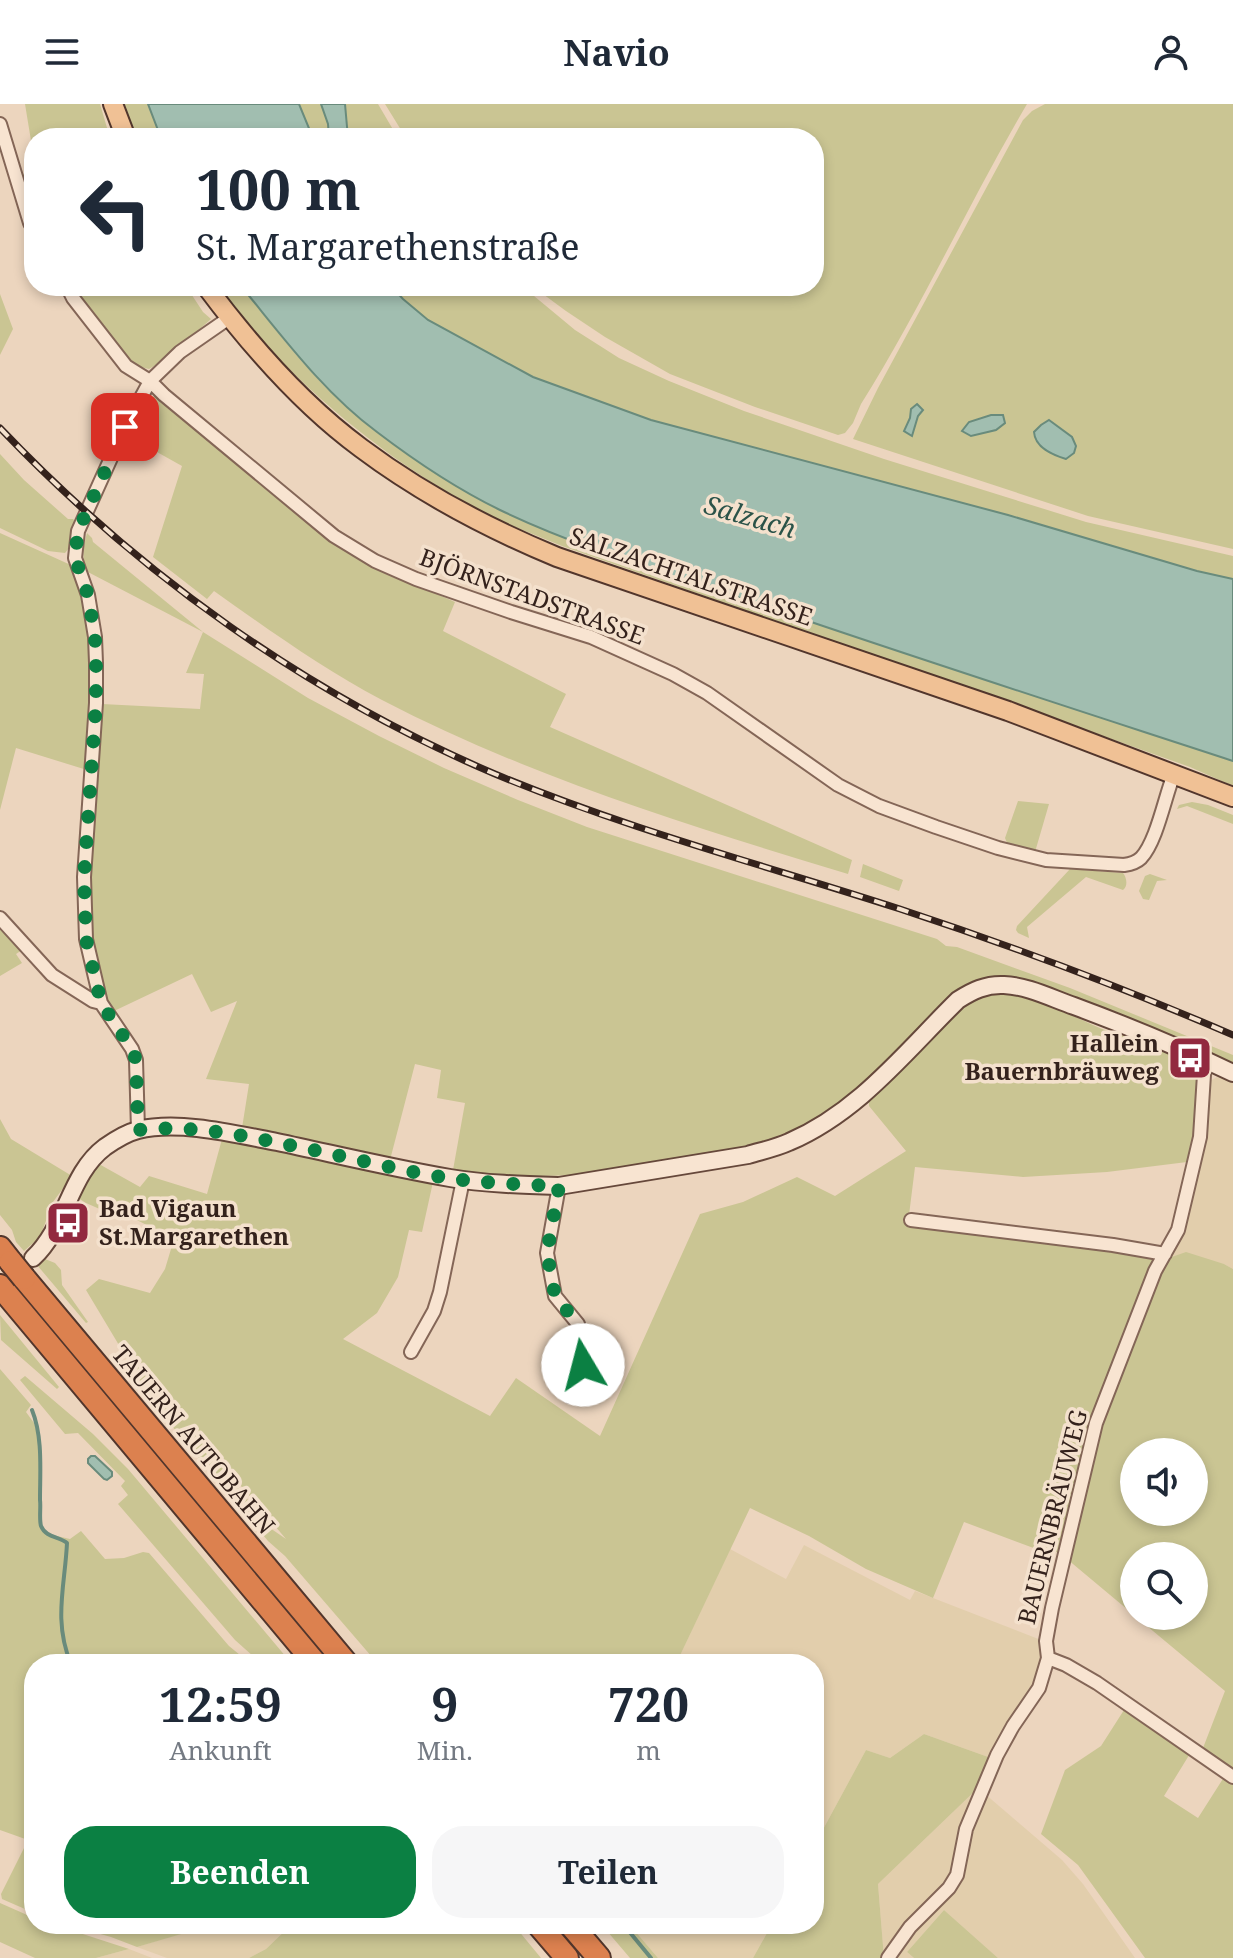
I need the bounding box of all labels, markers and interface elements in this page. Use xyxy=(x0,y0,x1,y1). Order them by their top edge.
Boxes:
text: Navio xyxy=(563,28,670,77)
icon: menu xyxy=(40,30,84,74)
icon: person xyxy=(1149,30,1193,74)
text: 100 m xyxy=(196,150,361,226)
icon: left xyxy=(64,160,168,264)
text: St. Margarethenstraße xyxy=(196,222,579,271)
pin xyxy=(91,393,159,461)
icon: arrive xyxy=(103,405,147,449)
water label: Salzach xyxy=(700,486,801,546)
street label: SALZACHTALSTRASSE xyxy=(566,518,817,633)
street label: BJÖRNSTADSTRASSE xyxy=(415,539,650,652)
place label: Hallein Bauernbräuweg xyxy=(964,1026,1160,1087)
bus stop icon: Hallein Bauernbräuweg xyxy=(1166,1034,1214,1082)
place label: Bad Vigaun St.Margarethen xyxy=(99,1191,289,1252)
bus stop icon: Bad Vigaun St.Margarethen xyxy=(44,1199,92,1247)
position arrow xyxy=(541,1323,625,1407)
street label: TAUERN AUTOBAHN xyxy=(105,1338,283,1541)
street label: BAUERNBRÄUWEG xyxy=(1009,1406,1094,1627)
map controls xyxy=(1120,1438,1208,1630)
button: sound xyxy=(1120,1438,1208,1526)
button: search xyxy=(1120,1542,1208,1630)
text: 12:59 xyxy=(159,1671,282,1736)
text: 9 xyxy=(431,1671,458,1736)
text: 720 xyxy=(608,1671,689,1736)
text: Ankunft xyxy=(169,1732,272,1768)
text: Min. xyxy=(417,1732,473,1768)
text: m xyxy=(636,1732,661,1768)
button: Beenden xyxy=(64,1826,416,1918)
button: Teilen xyxy=(432,1826,784,1918)

